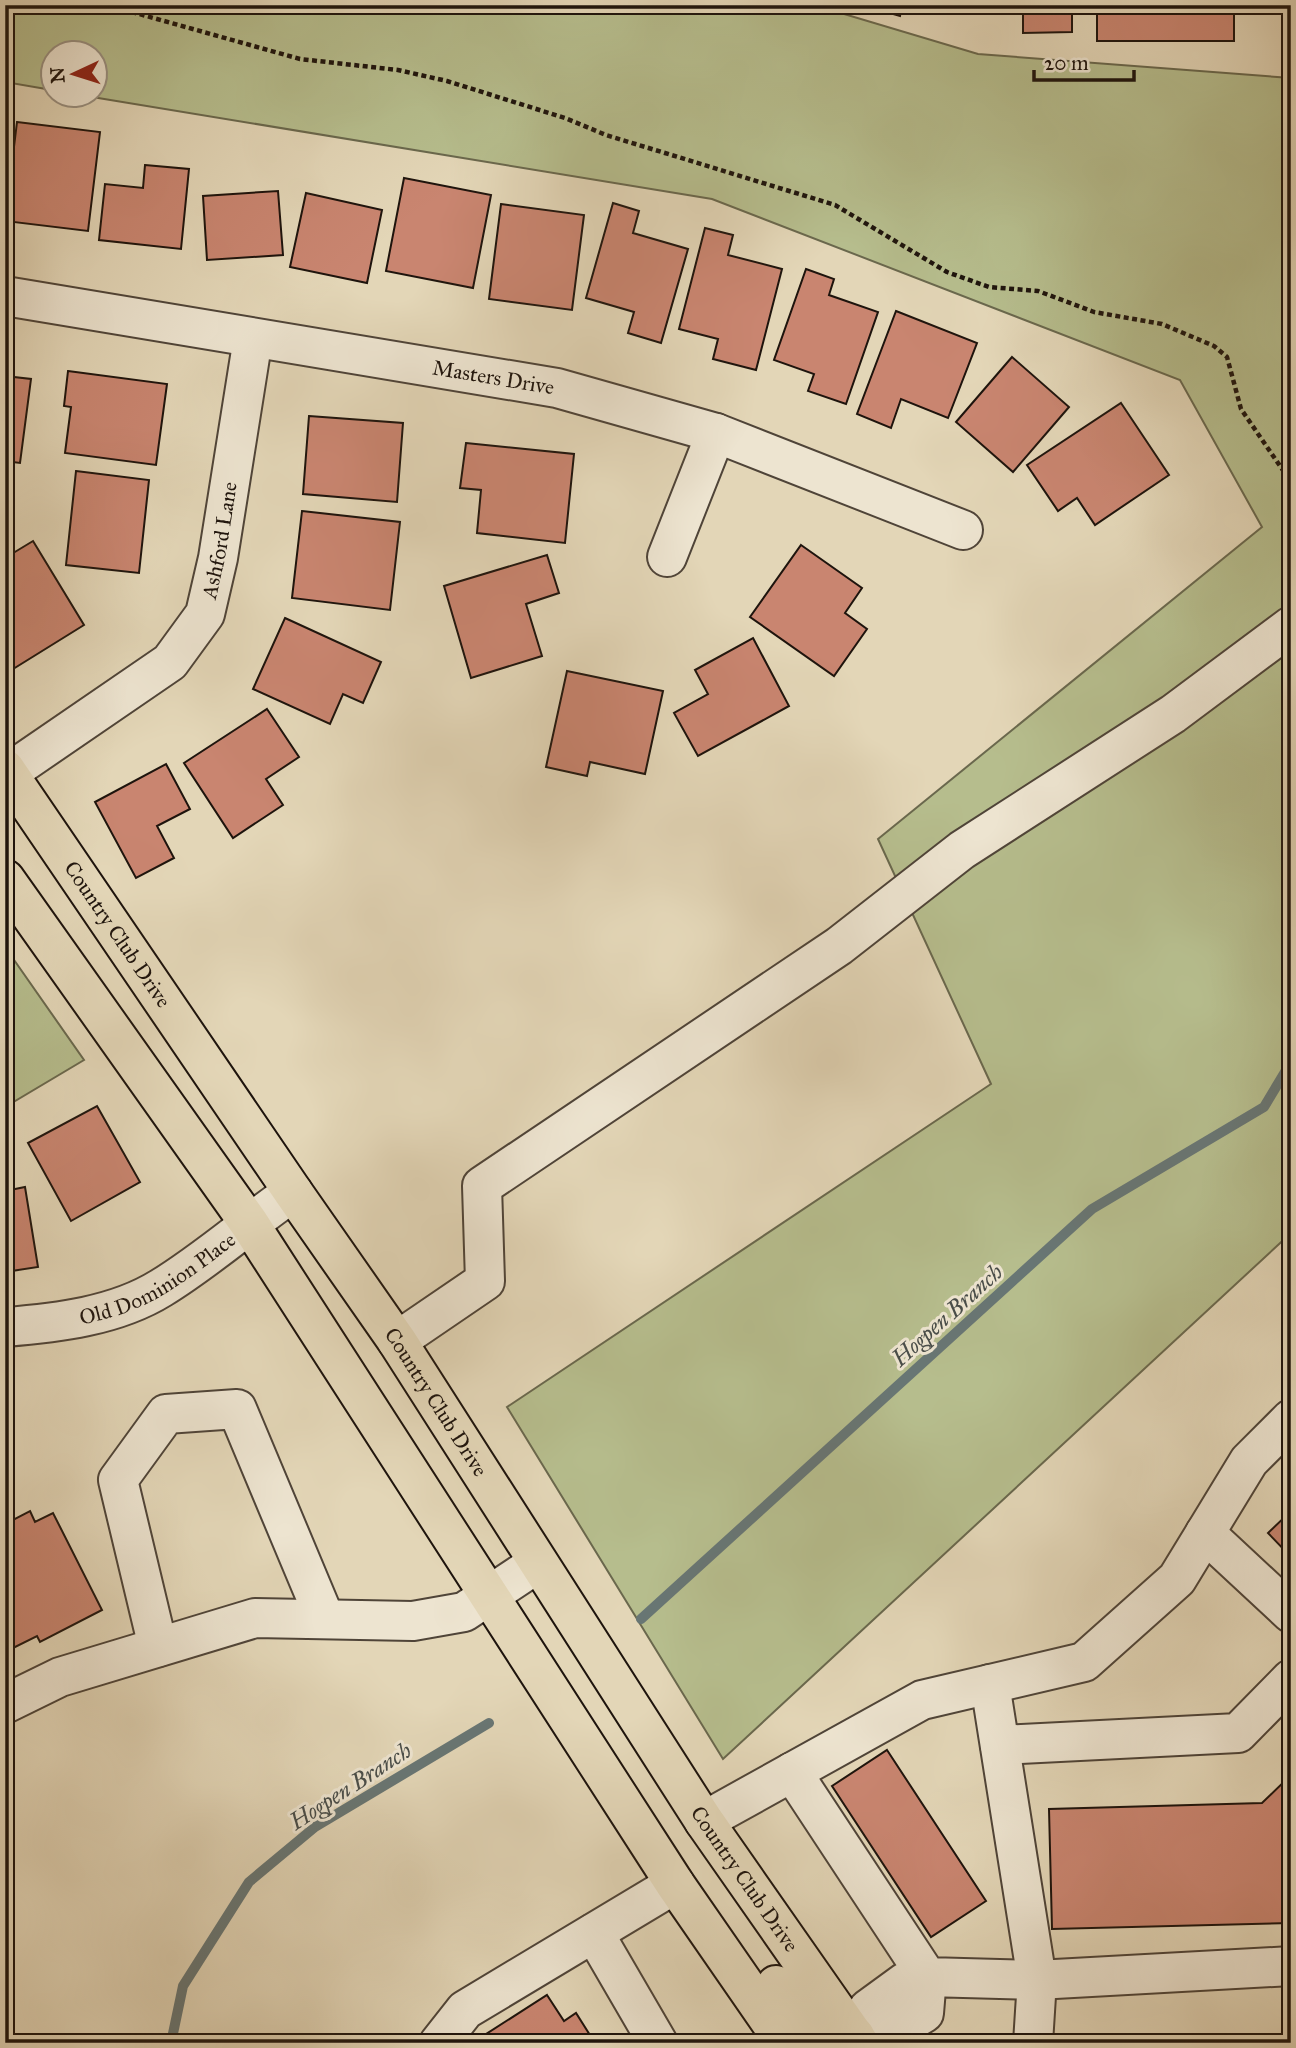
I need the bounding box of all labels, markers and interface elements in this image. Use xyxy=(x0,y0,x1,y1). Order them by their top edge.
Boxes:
north arrow xyxy=(38,38,108,108)
scale bar xyxy=(1034,38,1133,82)
text: 20 m xyxy=(1044,50,1089,76)
text: N xyxy=(46,66,70,84)
street label: Masters Drive xyxy=(430,354,556,400)
street label: Ashford Lane xyxy=(196,480,243,602)
street label: Country Club Drive xyxy=(59,856,177,1013)
street label: Old Dominion Place xyxy=(77,1226,241,1330)
water label: Hogpen Branch xyxy=(885,1258,1009,1374)
street label: Country Club Drive xyxy=(379,1323,493,1482)
water label: Hogpen Branch xyxy=(283,1736,417,1837)
street label: Country Club Drive xyxy=(685,1801,804,1957)

